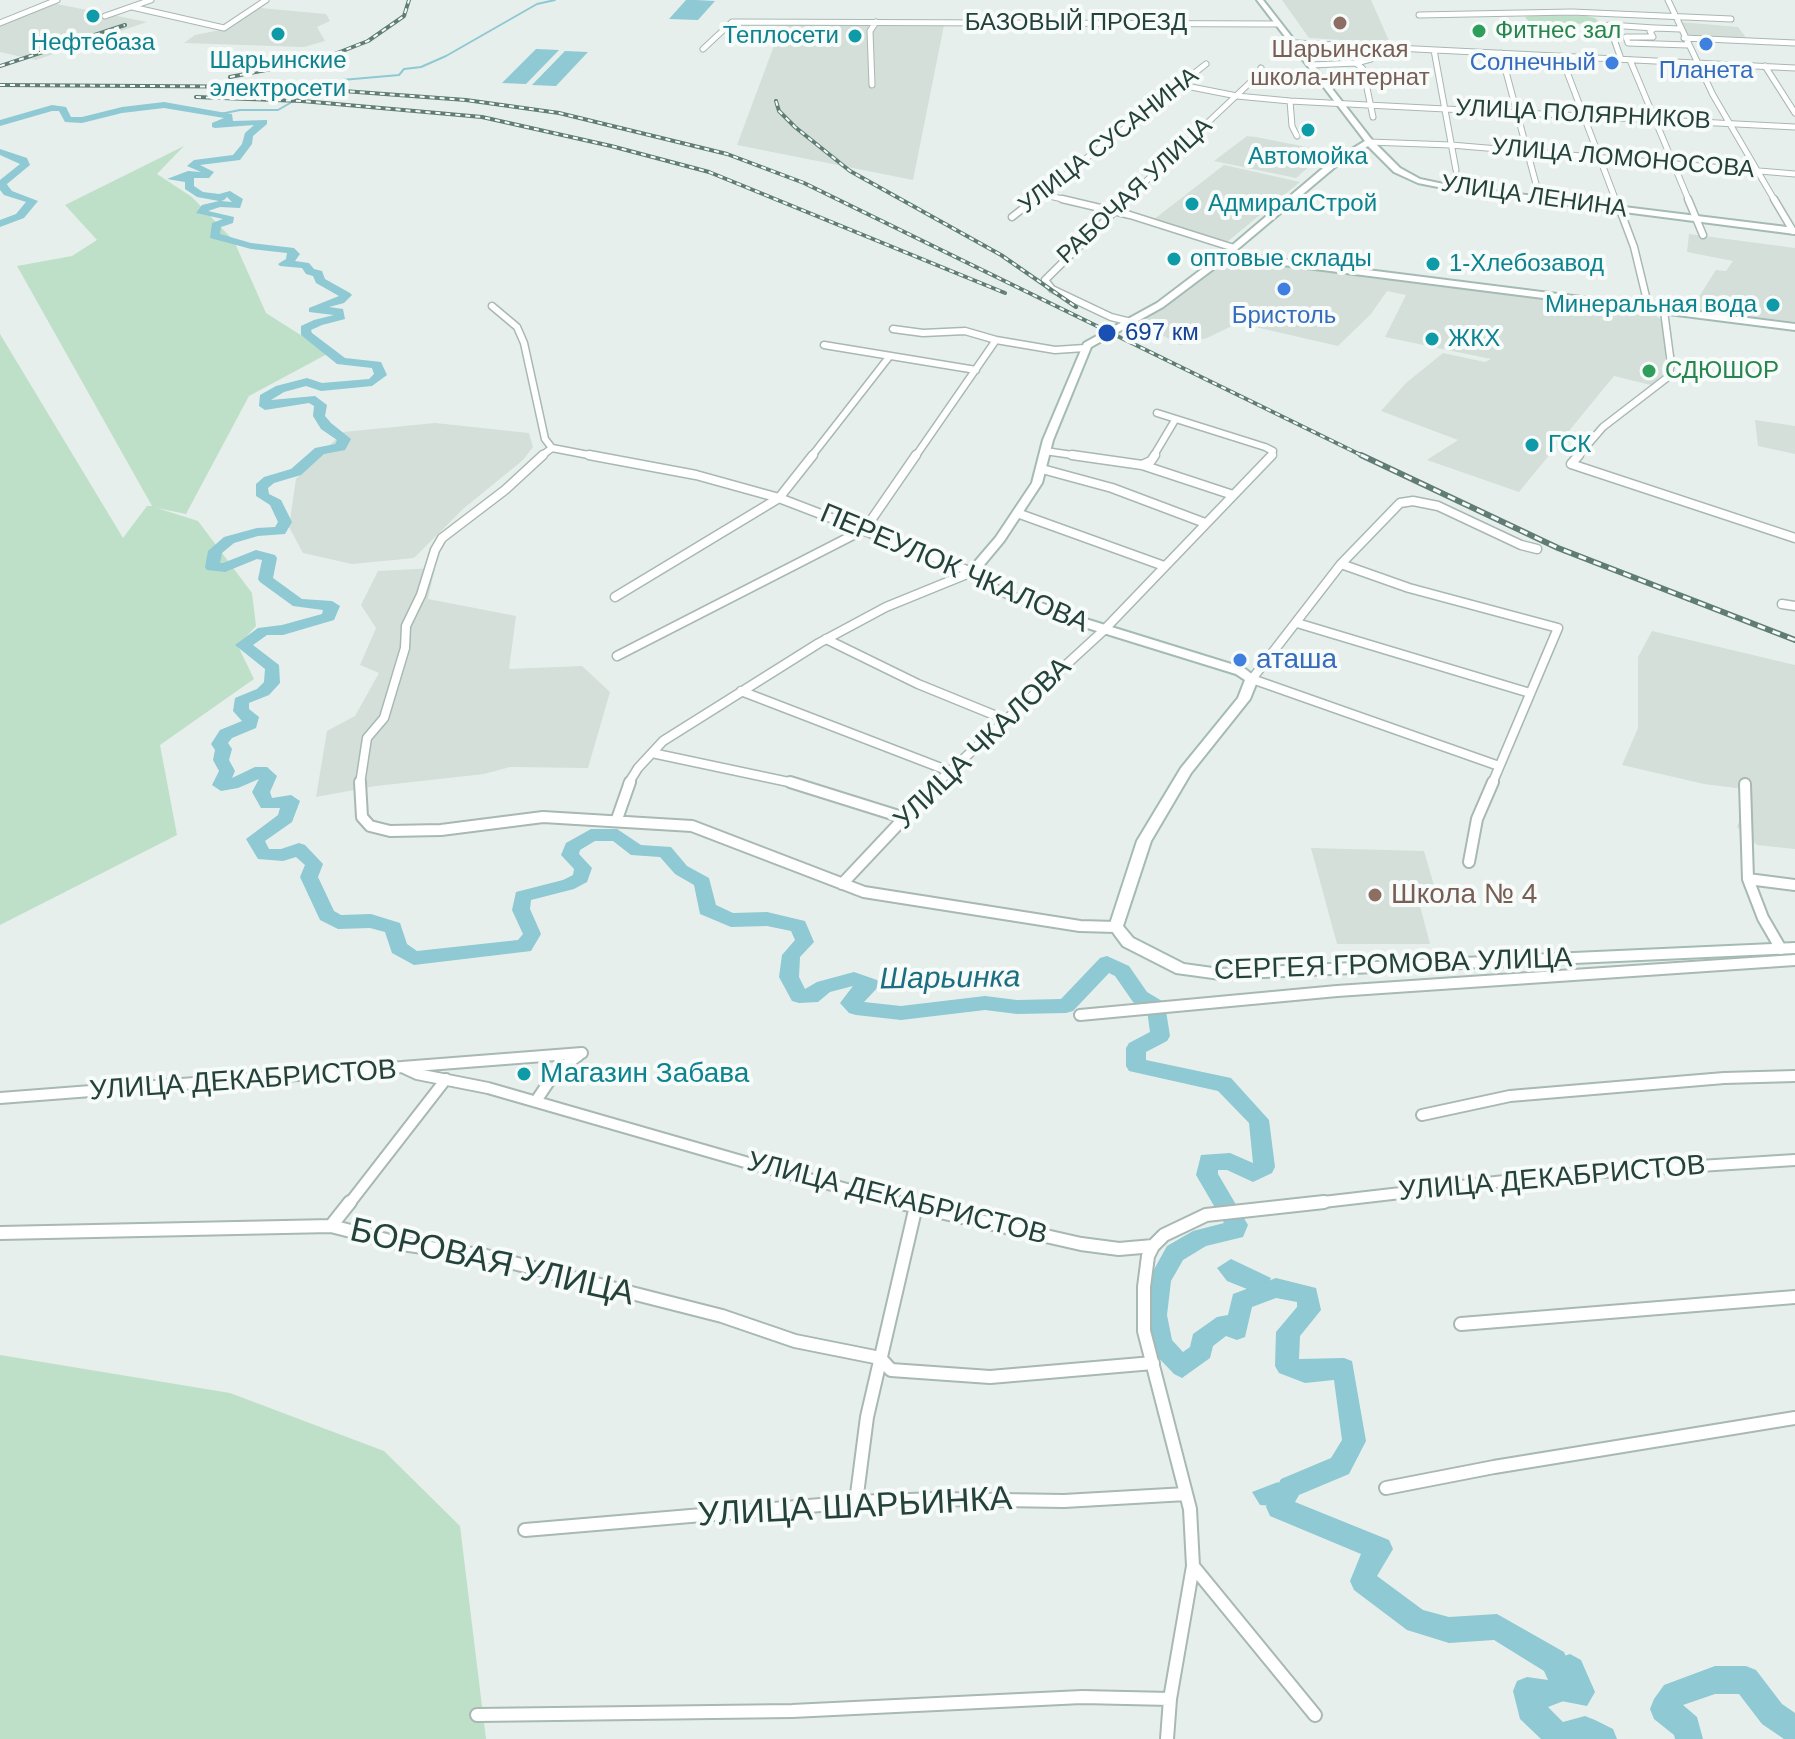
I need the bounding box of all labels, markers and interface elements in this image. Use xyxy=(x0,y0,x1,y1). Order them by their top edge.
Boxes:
marker: Нефтебаза xyxy=(84,7,102,25)
street label: БАЗОВЫЙ ПРОЕЗД xyxy=(965,9,1187,37)
marker: Шарьинская школа-интернат xyxy=(1331,14,1349,32)
place label: Фитнес зал xyxy=(1495,17,1621,45)
place label: Теплосети xyxy=(723,22,839,50)
marker: Фитнес зал xyxy=(1470,22,1488,40)
marker: Шарьинские электросети xyxy=(269,25,287,43)
marker: Теплосети xyxy=(846,27,864,45)
place label: Нефтебаза xyxy=(31,29,155,57)
marker: Планета xyxy=(1697,35,1715,53)
place label: Шарьинская школа-интернат xyxy=(1250,36,1430,92)
place label: Шарьинские электросети xyxy=(209,47,347,103)
place label: Солнечный xyxy=(1470,49,1596,77)
marker: Солнечный xyxy=(1603,54,1621,72)
place label: Планета xyxy=(1659,57,1753,85)
street label: УЛИЦА СУСАНИНА xyxy=(1013,62,1205,220)
street label: УЛИЦА ПОЛЯРНИКОВ xyxy=(1455,94,1711,136)
street label: РАБОЧАЯ УЛИЦА xyxy=(1052,112,1218,270)
marker: Автомойка xyxy=(1299,121,1317,139)
street label: УЛИЦА ЛОМОНОСОВА xyxy=(1490,133,1756,185)
place label: Автомойка xyxy=(1248,143,1368,171)
street label: УЛИЦА ЛЕНИНА xyxy=(1439,170,1629,224)
place label: АдмиралСтрой xyxy=(1208,190,1377,218)
marker: АдмиралСтрой xyxy=(1183,195,1201,213)
place label: оптовые склады xyxy=(1190,245,1372,273)
marker: оптовые склады xyxy=(1165,250,1183,268)
place label: 1-Хлебозавод xyxy=(1449,250,1604,278)
marker: 1-Хлебозавод xyxy=(1424,255,1442,273)
marker: Бристоль xyxy=(1275,280,1293,298)
place label: Минеральная вода xyxy=(1545,291,1757,319)
marker: Минеральная вода xyxy=(1764,296,1782,314)
place label: Бристоль xyxy=(1232,302,1336,330)
place label: 697 км xyxy=(1125,319,1199,347)
marker: 697 км xyxy=(1096,322,1118,344)
place label: ЖКХ xyxy=(1448,325,1500,353)
marker: ЖКХ xyxy=(1423,330,1441,348)
place label: СДЮШОР xyxy=(1665,357,1779,385)
marker: СДЮШОР xyxy=(1640,362,1658,380)
place label: ГСК xyxy=(1548,431,1591,459)
marker: ГСК xyxy=(1523,436,1541,454)
street label: ПЕРЕУЛОК ЧКАЛОВА xyxy=(815,497,1093,641)
place label: аташа xyxy=(1256,643,1337,677)
street label: УЛИЦА ЧКАЛОВА xyxy=(887,651,1079,837)
marker: аташа xyxy=(1231,651,1249,669)
place label: Школа № 4 xyxy=(1391,878,1537,912)
marker: Школа № 4 xyxy=(1366,886,1384,904)
street label: СЕРГЕЯ ГРОМОВА УЛИЦА xyxy=(1213,942,1573,988)
water label: Шарьинка xyxy=(879,960,1021,998)
street label: УЛИЦА ДЕКАБРИСТОВ xyxy=(88,1054,398,1108)
place label: Магазин Забава xyxy=(540,1057,749,1091)
marker: Магазин Забава xyxy=(515,1065,533,1083)
street label: УЛИЦА ДЕКАБРИСТОВ xyxy=(744,1145,1050,1253)
street label: УЛИЦА ДЕКАБРИСТОВ xyxy=(1397,1149,1707,1209)
street label: БОРОВАЯ УЛИЦА xyxy=(346,1211,638,1315)
street label: УЛИЦА ШАРЬИНКА xyxy=(697,1479,1013,1537)

